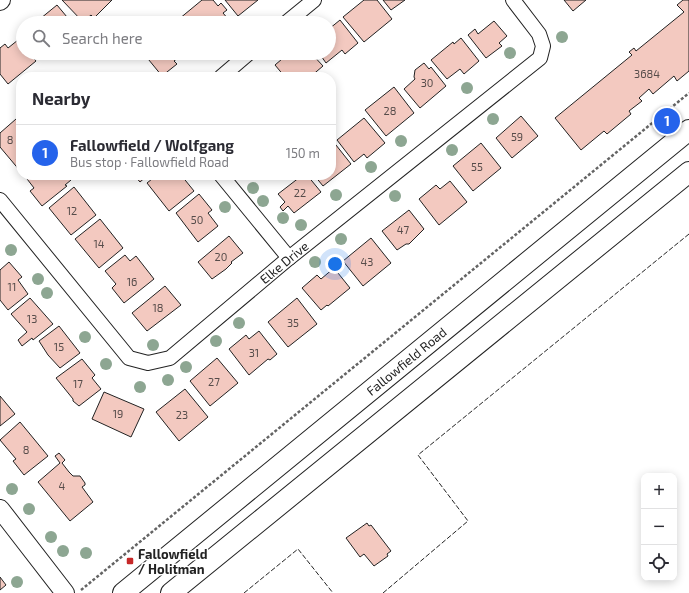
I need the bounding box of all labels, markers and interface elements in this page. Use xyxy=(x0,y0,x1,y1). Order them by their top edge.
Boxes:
search box xyxy=(16,16,336,60)
icon: search xyxy=(30,27,52,49)
text: Search here xyxy=(62,29,143,47)
house number: 3684 xyxy=(634,67,660,80)
house number: 30 xyxy=(421,76,433,89)
text: Nearby xyxy=(32,88,90,108)
house number: 28 xyxy=(384,104,396,117)
pin: 1 xyxy=(654,106,680,136)
house number: 59 xyxy=(511,130,523,143)
house number: 8 xyxy=(7,133,13,146)
text: Fallowfield / Wolfgang xyxy=(70,136,234,154)
text: 1 xyxy=(42,145,48,161)
text: 150 m xyxy=(286,145,320,161)
text: Bus stop · Fallowfield Road xyxy=(70,154,229,170)
house number: 55 xyxy=(471,160,483,173)
house number: 22 xyxy=(294,186,306,199)
house number: 12 xyxy=(67,204,77,217)
house number: 50 xyxy=(191,213,203,226)
house number: 47 xyxy=(397,223,410,236)
house number: 14 xyxy=(93,237,105,250)
street label: Elke Drive xyxy=(256,238,312,287)
house number: 20 xyxy=(215,250,227,263)
your location xyxy=(325,254,345,274)
house number: 43 xyxy=(361,255,373,268)
house number: 16 xyxy=(127,275,137,288)
house number: 11 xyxy=(8,280,16,293)
house number: 18 xyxy=(152,301,164,314)
house number: 13 xyxy=(27,312,37,325)
house number: 35 xyxy=(287,316,299,329)
street label: Fallowfield Road xyxy=(363,324,450,399)
house number: 15 xyxy=(54,340,64,353)
house number: 31 xyxy=(249,346,259,359)
house number: 27 xyxy=(208,375,220,388)
house number: 17 xyxy=(73,377,83,390)
house number: 19 xyxy=(113,407,123,420)
house number: 23 xyxy=(176,408,188,421)
house number: 8 xyxy=(23,443,29,456)
map controls xyxy=(641,473,677,581)
button: + xyxy=(641,473,677,509)
house number: 4 xyxy=(59,479,66,492)
button: − xyxy=(641,509,677,545)
button: locate xyxy=(641,545,677,581)
place label: Fallowfield / Holitman xyxy=(138,546,208,577)
marker: Fallowfield / Holitman xyxy=(125,556,135,566)

